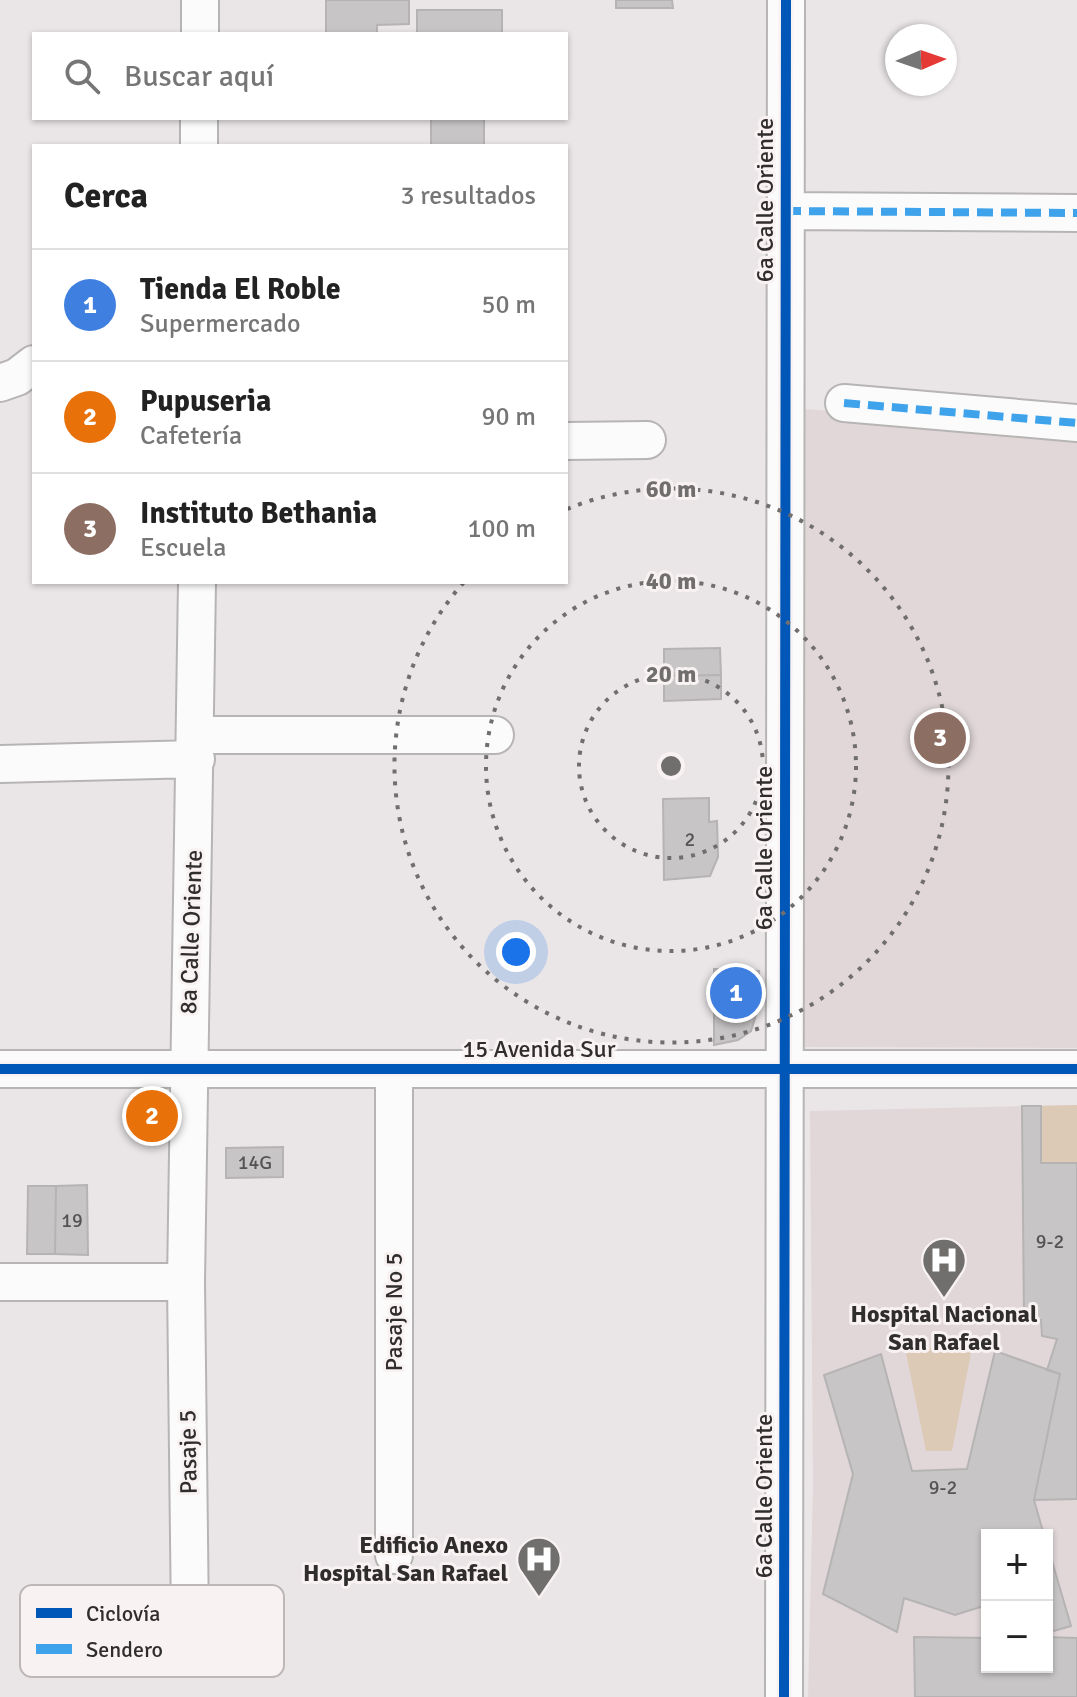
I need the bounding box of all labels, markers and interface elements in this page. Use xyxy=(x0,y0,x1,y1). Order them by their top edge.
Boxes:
north arrow xyxy=(885,24,957,96)
search box xyxy=(32,32,568,120)
icon: search xyxy=(60,54,104,98)
text: Buscar aquí xyxy=(124,58,274,95)
street label: 6a Calle Oriente xyxy=(750,118,780,282)
text: Cerca xyxy=(64,175,148,217)
text: 3 resultados xyxy=(400,180,536,212)
text: Tienda El Roble xyxy=(140,271,341,308)
text: 1 xyxy=(83,289,97,321)
text: 50 m xyxy=(481,289,536,321)
text: Supermercado xyxy=(140,308,300,340)
text: Pupuseria xyxy=(140,383,271,420)
text: 2 xyxy=(83,401,97,433)
text: 90 m xyxy=(481,401,536,433)
text: Cafetería xyxy=(140,420,242,452)
text: 60 m xyxy=(646,474,696,504)
text: Instituto Bethania xyxy=(140,495,377,532)
text: 3 xyxy=(83,513,97,545)
text: 100 m xyxy=(467,513,536,545)
text: Escuela xyxy=(140,532,226,564)
text: 40 m xyxy=(646,566,696,596)
text: 20 m xyxy=(646,659,696,689)
pin: 3 xyxy=(914,708,966,768)
centre of rings xyxy=(657,752,685,780)
street label: 6a Calle Oriente xyxy=(749,766,779,930)
house number: 2 xyxy=(685,827,695,852)
street label: 8a Calle Oriente xyxy=(173,849,209,1015)
your location xyxy=(496,932,536,972)
pin: 1 xyxy=(710,963,762,1023)
street label: 15 Avenida Sur xyxy=(462,1034,616,1064)
pin: 2 xyxy=(126,1086,178,1146)
house number: 14G xyxy=(238,1150,272,1175)
house number: 19 xyxy=(61,1208,83,1233)
house number: 9-2 xyxy=(1036,1229,1064,1254)
hospital icon: Hospital Nacional San Rafael xyxy=(920,1236,968,1299)
street label: Pasaje No 5 xyxy=(379,1253,409,1371)
place label: Hospital Nacional San Rafael xyxy=(851,1299,1038,1357)
street label: Pasaje 5 xyxy=(172,1409,204,1495)
street label: 6a Calle Oriente xyxy=(749,1414,779,1578)
house number: 9-2 xyxy=(929,1475,957,1500)
map controls xyxy=(981,1529,1053,1673)
button: + xyxy=(981,1529,1053,1601)
place label: Edificio Anexo Hospital San Rafael xyxy=(303,1530,508,1588)
hospital icon: Edificio Anexo Hospital San Rafael xyxy=(515,1535,563,1598)
legend xyxy=(20,1585,284,1677)
text: Ciclovía xyxy=(86,1600,160,1627)
button: − xyxy=(981,1601,1053,1673)
text: Sendero xyxy=(86,1636,163,1663)

